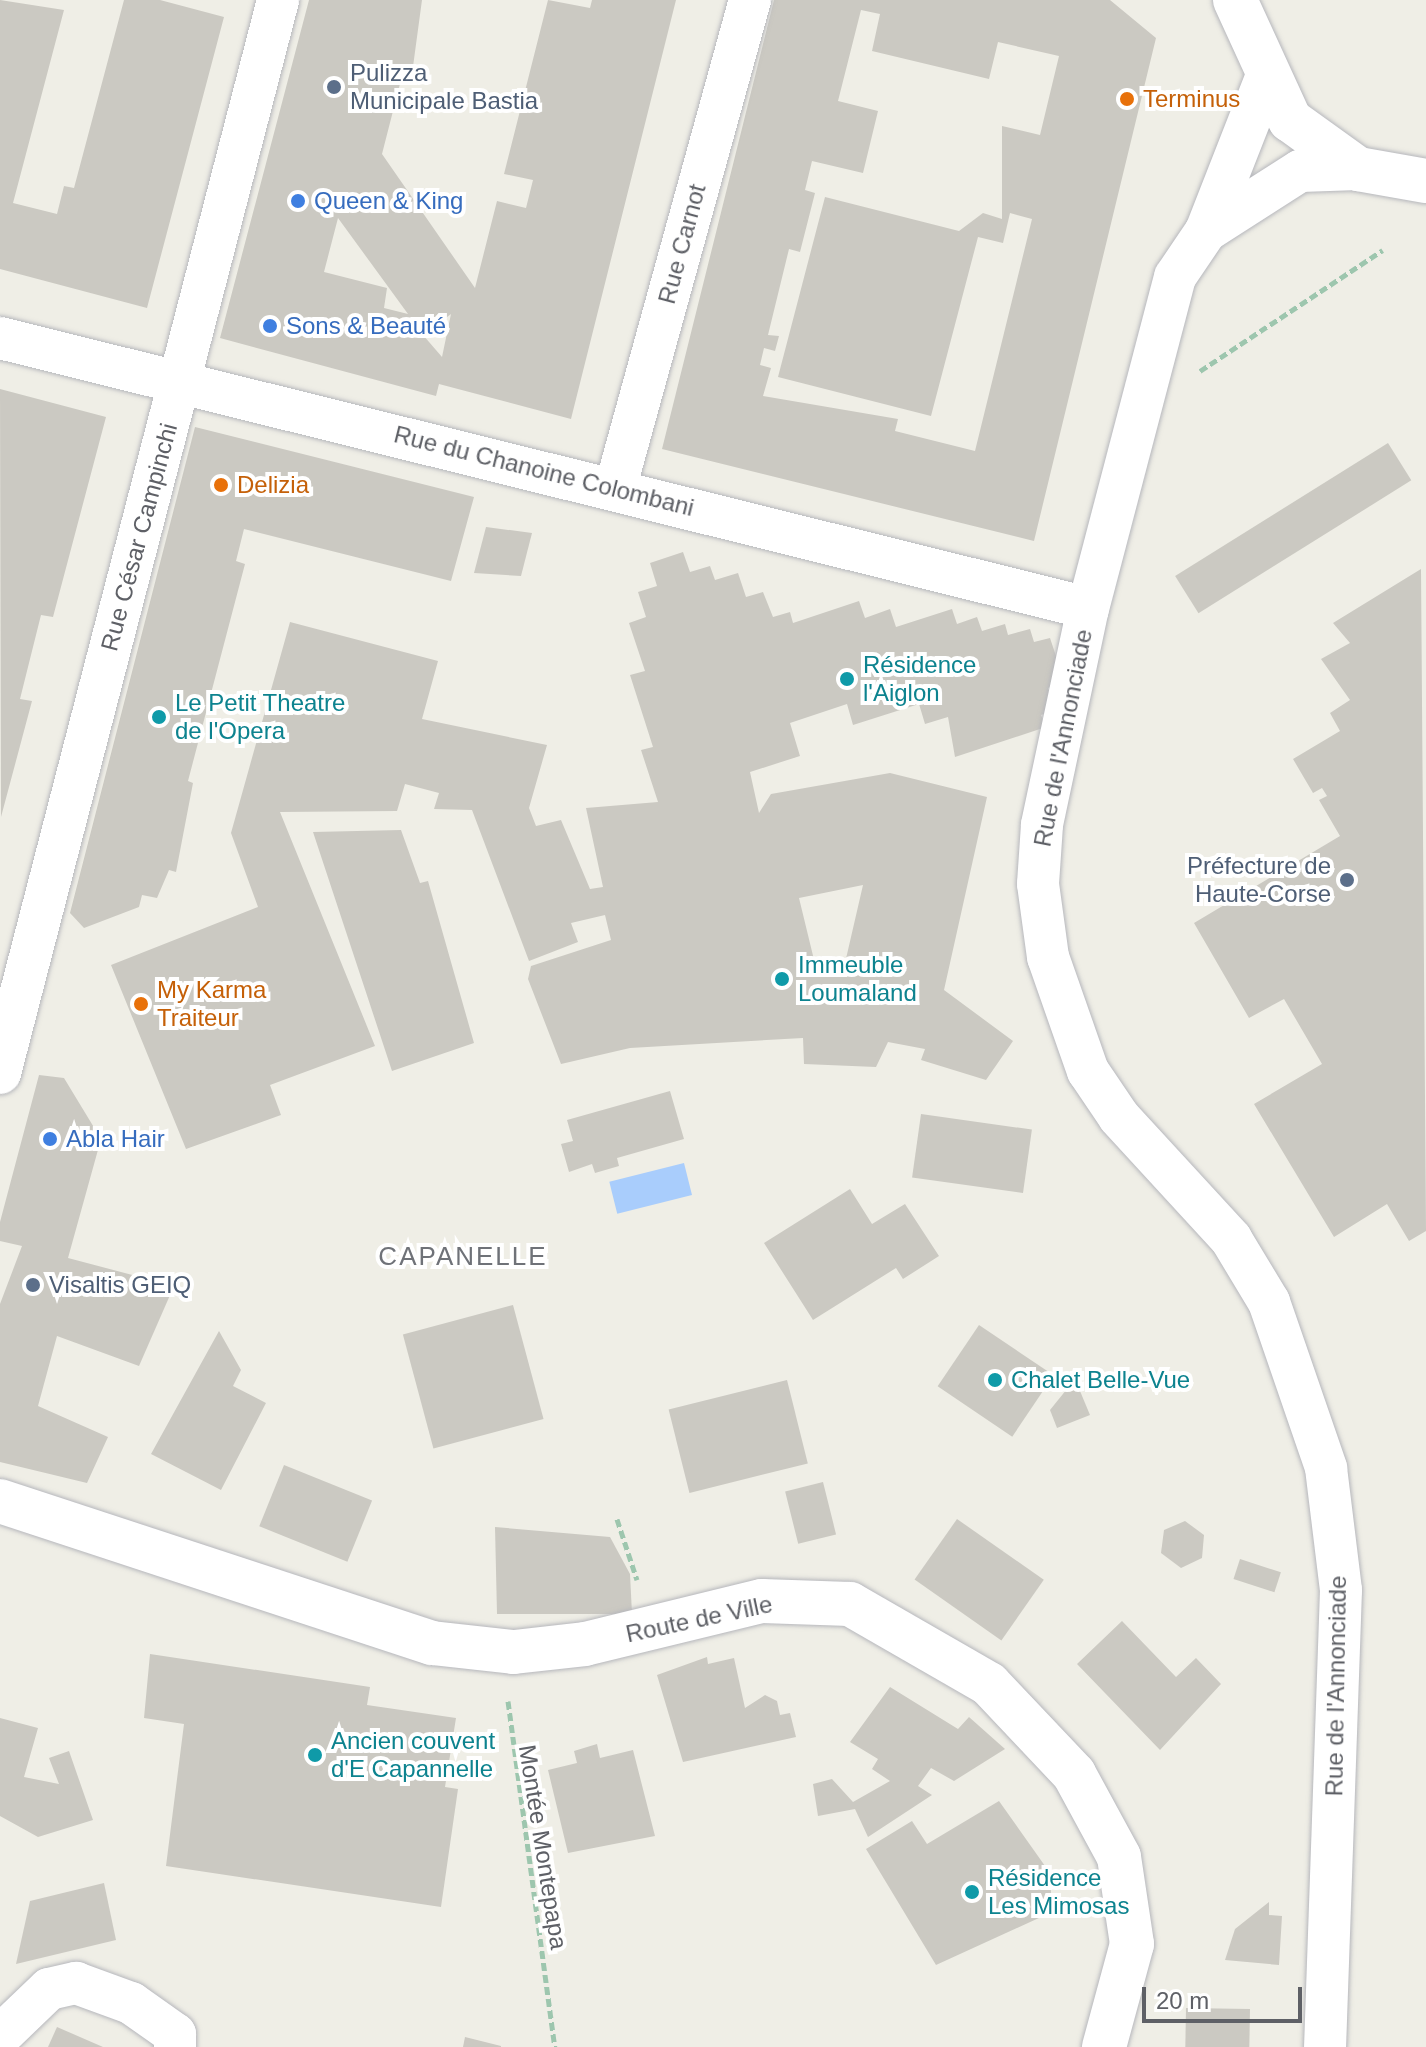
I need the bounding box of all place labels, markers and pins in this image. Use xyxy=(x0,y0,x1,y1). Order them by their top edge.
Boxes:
place label: Pulizza Municipale Bastia xyxy=(350,59,538,115)
marker: Pulizza Municipale Bastia xyxy=(325,78,343,96)
place label: Terminus xyxy=(1143,85,1240,113)
marker: Terminus xyxy=(1118,90,1136,108)
place label: Queen & King xyxy=(314,187,463,215)
marker: Queen & King xyxy=(289,192,307,210)
place label: Sons & Beauté xyxy=(286,312,446,340)
marker: Sons & Beauté xyxy=(261,317,279,335)
place label: Delizia xyxy=(237,471,309,499)
marker: Delizia xyxy=(212,476,230,494)
place label: Résidence l'Aiglon xyxy=(863,651,976,707)
marker: Résidence l'Aiglon xyxy=(838,670,856,688)
place label: Le Petit Theatre de l'Opera xyxy=(175,689,346,745)
marker: Le Petit Theatre de l'Opera xyxy=(150,708,168,726)
place label: Préfecture de Haute-Corse xyxy=(1187,852,1331,908)
marker: Préfecture de Haute-Corse xyxy=(1338,871,1356,889)
place label: Immeuble Loumaland xyxy=(798,951,917,1007)
marker: Immeuble Loumaland xyxy=(773,970,791,988)
place label: My Karma Traiteur xyxy=(157,976,266,1032)
marker: My Karma Traiteur xyxy=(132,995,150,1013)
place label: Abla Hair xyxy=(66,1125,165,1153)
marker: Abla Hair xyxy=(41,1130,59,1148)
place label: Visaltis GEIQ xyxy=(49,1271,191,1299)
marker: Visaltis GEIQ xyxy=(24,1276,42,1294)
place label: Chalet Belle-Vue xyxy=(1011,1366,1190,1394)
marker: Chalet Belle-Vue xyxy=(986,1371,1004,1389)
place label: Ancien couvent d'E Capannelle xyxy=(331,1727,495,1783)
marker: Ancien couvent d'E Capannelle xyxy=(306,1746,324,1764)
place label: Résidence Les Mimosas xyxy=(988,1864,1129,1920)
marker: Résidence Les Mimosas xyxy=(963,1883,981,1901)

